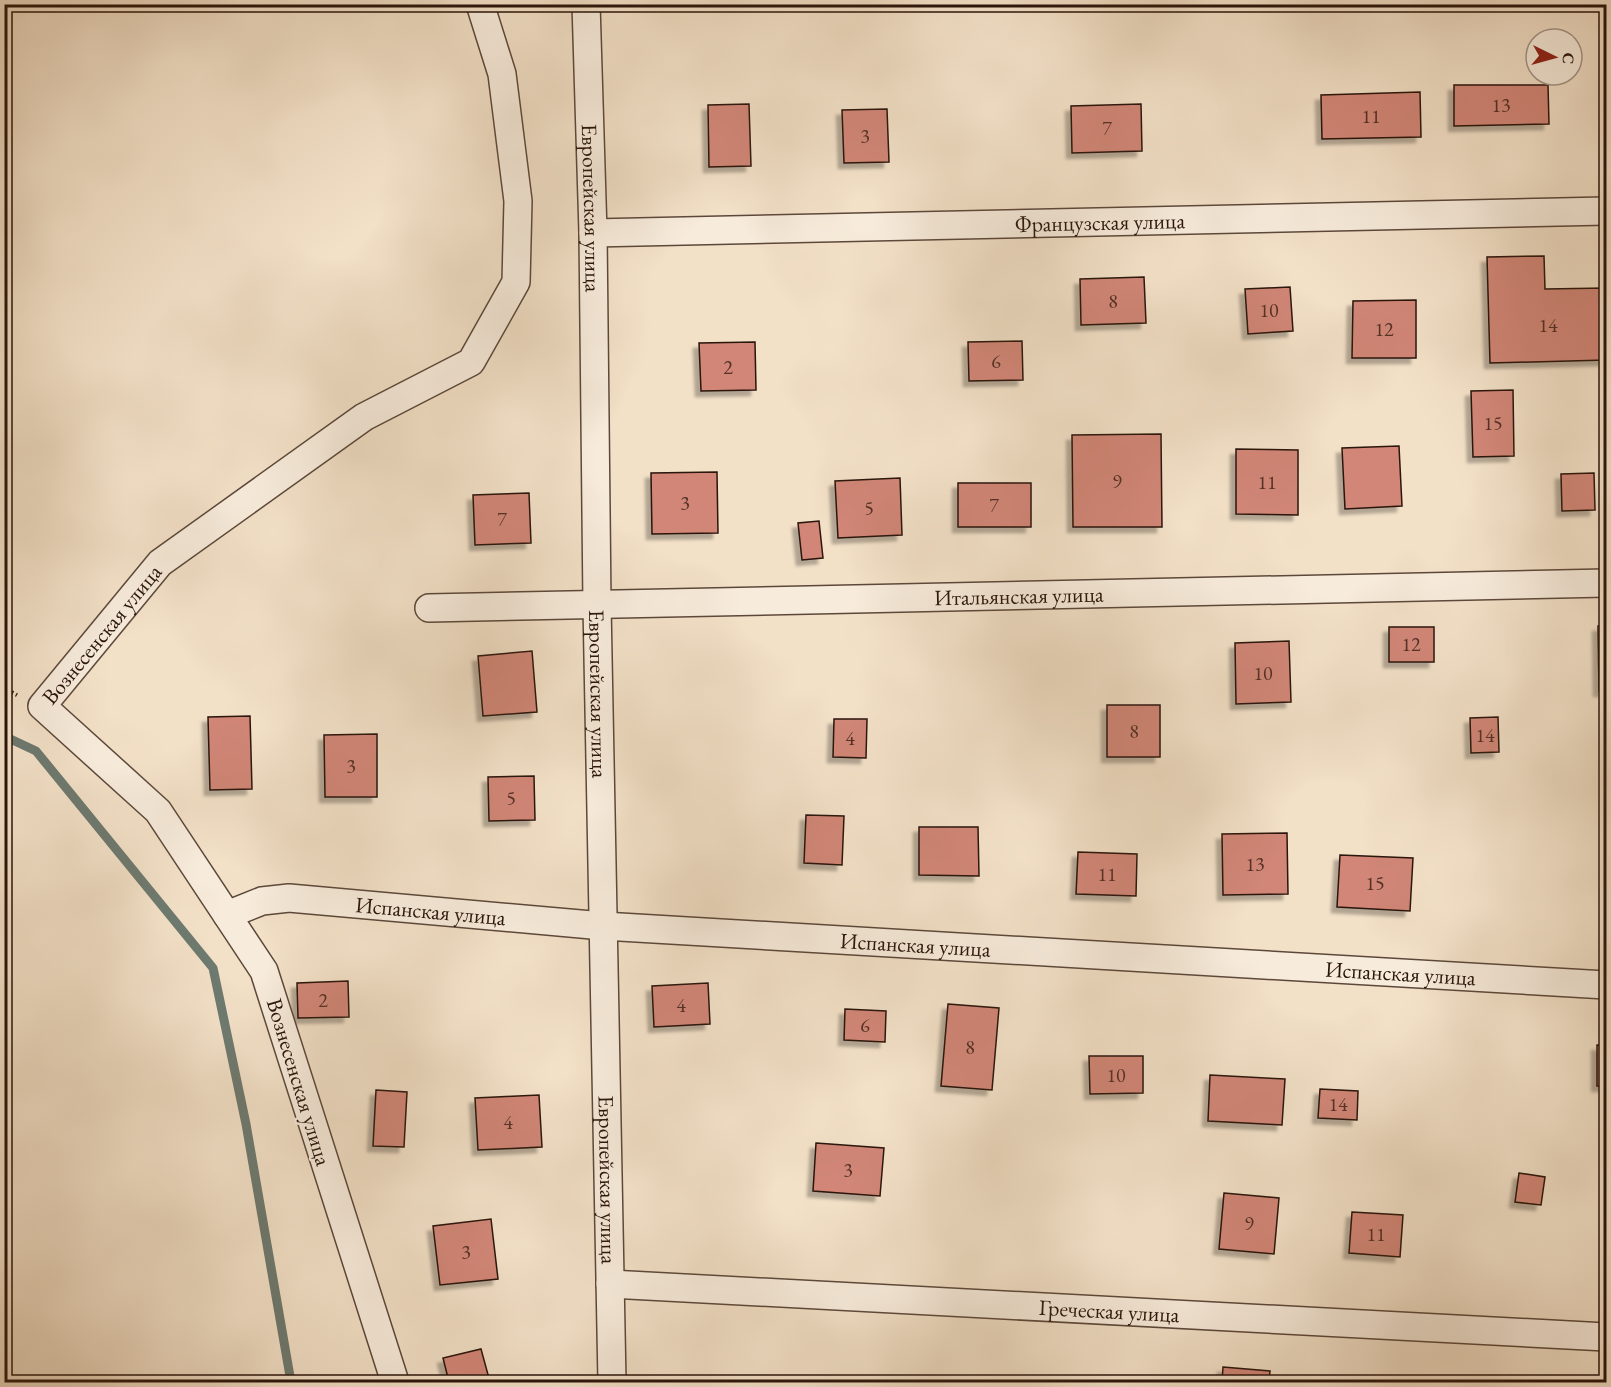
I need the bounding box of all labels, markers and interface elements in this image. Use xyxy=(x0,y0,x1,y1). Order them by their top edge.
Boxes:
north arrow xyxy=(1524,27,1584,87)
text: С xyxy=(1557,52,1579,65)
house number: 13 xyxy=(1491,92,1511,118)
house number: 11 xyxy=(1361,103,1381,129)
house number: 7 xyxy=(1102,115,1112,141)
street label: Европейская улица xyxy=(575,123,608,293)
house number: 3 xyxy=(860,123,870,149)
street label: Французская улица xyxy=(1014,206,1186,238)
house number: 8 xyxy=(1108,288,1118,314)
house number: 10 xyxy=(1259,297,1279,323)
house number: 14 xyxy=(1538,312,1558,338)
house number: 12 xyxy=(1374,316,1394,342)
house number: 6 xyxy=(991,348,1001,374)
house number: 2 xyxy=(723,354,733,380)
house number: 15 xyxy=(1483,410,1503,436)
house number: 9 xyxy=(1112,468,1122,494)
house number: 11 xyxy=(1257,469,1277,495)
house number: 3 xyxy=(680,490,690,516)
house number: 7 xyxy=(989,492,999,518)
house number: 5 xyxy=(864,495,874,521)
house number: 7 xyxy=(497,506,507,532)
street label: Вознесенская улица xyxy=(35,558,168,710)
street label: Итальянская улица xyxy=(934,579,1104,612)
street label: Европейская улица xyxy=(583,609,615,779)
house number: 12 xyxy=(1401,631,1421,657)
house number: 10 xyxy=(1253,660,1273,686)
house number: 8 xyxy=(1129,718,1139,744)
house number: 14 xyxy=(1475,722,1495,748)
house number: 4 xyxy=(845,725,855,751)
house number: 3 xyxy=(346,753,356,779)
house number: 5 xyxy=(506,785,516,811)
house number: 13 xyxy=(1245,851,1265,877)
house number: 11 xyxy=(1097,861,1117,887)
house number: 15 xyxy=(1365,870,1385,896)
street label: Испанская улица xyxy=(354,889,507,932)
street label: Испанская улица xyxy=(839,925,992,963)
street label: Испанская улица xyxy=(1324,954,1477,992)
house number: 2 xyxy=(318,987,328,1013)
house number: 4 xyxy=(676,992,686,1018)
street label: Вознесенская улица xyxy=(260,995,338,1169)
house number: 6 xyxy=(860,1012,870,1038)
house number: 8 xyxy=(965,1034,975,1060)
house number: 10 xyxy=(1106,1062,1126,1088)
house number: 14 xyxy=(1328,1091,1348,1117)
street label: Европейская улица xyxy=(592,1095,624,1265)
house number: 4 xyxy=(503,1109,513,1135)
house number: 3 xyxy=(843,1157,853,1183)
house number: 9 xyxy=(1244,1210,1254,1236)
house number: 11 xyxy=(1366,1221,1386,1247)
house number: 3 xyxy=(461,1239,471,1265)
street label: Греческая улица xyxy=(1038,1292,1181,1329)

